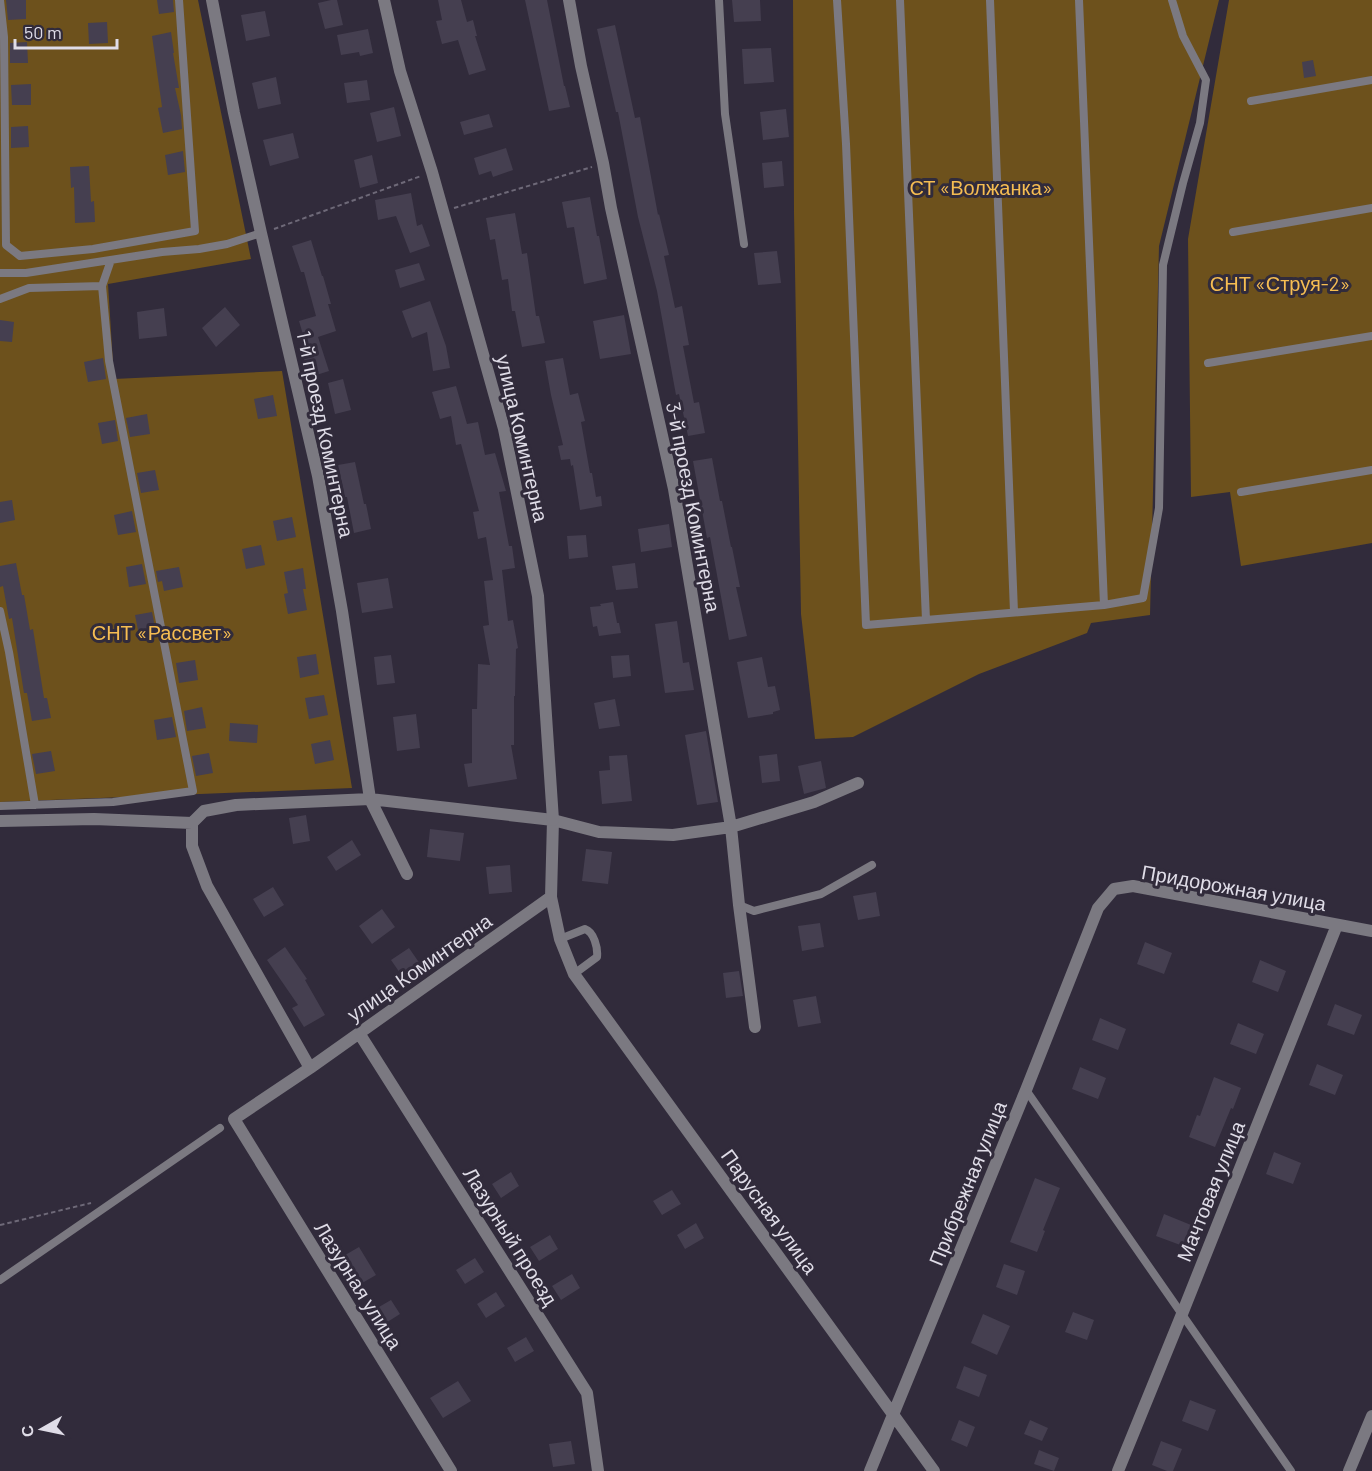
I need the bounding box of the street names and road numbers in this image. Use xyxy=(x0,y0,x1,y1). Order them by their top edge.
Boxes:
street label: 1-й проезд Коминтерна xyxy=(292,329,360,540)
street label: улица Коминтерна xyxy=(492,352,554,525)
street label: 3-й проезд Коминтерна xyxy=(662,400,726,615)
street label: Придорожная улица xyxy=(1140,859,1329,915)
street label: улица Коминтерна xyxy=(342,908,497,1026)
street label: Прибрежная улица xyxy=(923,1096,1011,1269)
street label: Мачтовая улица xyxy=(1171,1116,1249,1265)
street label: Парусная улица xyxy=(717,1144,824,1279)
street label: Лазурный проезд xyxy=(459,1162,563,1310)
street label: Лазурная улица xyxy=(310,1217,408,1354)

